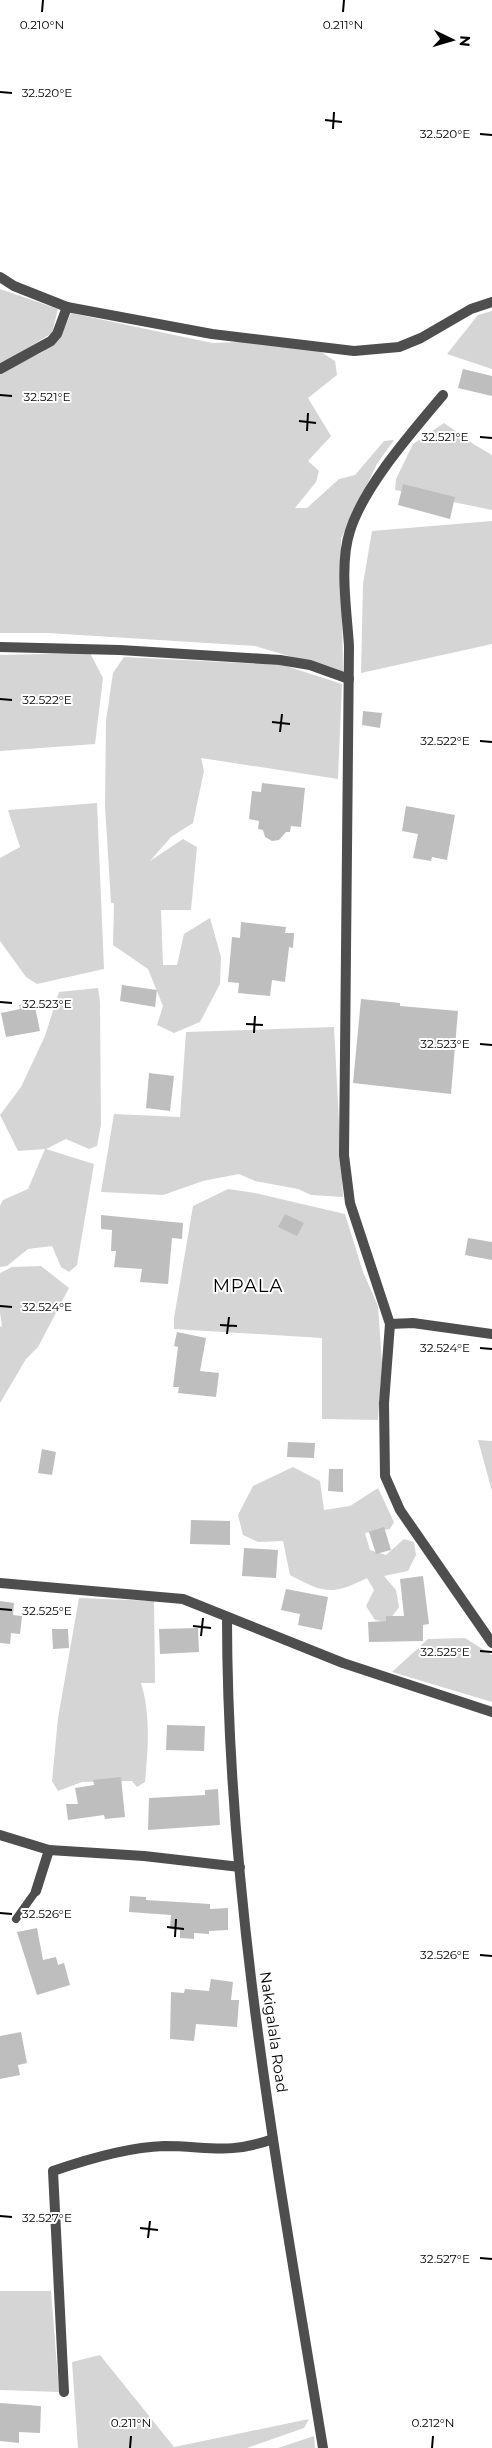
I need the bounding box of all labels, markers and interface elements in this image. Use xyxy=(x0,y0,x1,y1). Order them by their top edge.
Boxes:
north arrow xyxy=(427,15,477,65)
text: 0.210°N xyxy=(20,17,64,32)
text: 0.211°N xyxy=(323,17,363,32)
text: N xyxy=(455,35,474,48)
text: 32.520°E xyxy=(22,85,72,100)
text: 32.520°E xyxy=(420,126,470,141)
text: 32.521°E xyxy=(23,389,71,404)
text: 32.521°E xyxy=(421,429,469,444)
text: 32.522°E xyxy=(22,692,72,707)
text: 32.522°E xyxy=(420,733,470,748)
text: 32.523°E xyxy=(22,996,72,1011)
text: 32.523°E xyxy=(420,1036,470,1051)
district label: MPALA xyxy=(213,1275,283,1297)
text: 32.524°E xyxy=(22,1299,72,1314)
text: 32.524°E xyxy=(420,1340,470,1355)
text: 32.525°E xyxy=(22,1603,72,1618)
text: 32.525°E xyxy=(420,1644,470,1659)
text: 32.526°E xyxy=(22,1906,72,1921)
text: 32.526°E xyxy=(420,1947,470,1962)
street label: Nakigalala Road xyxy=(256,1970,292,2094)
text: 32.527°E xyxy=(22,2210,72,2225)
text: 32.527°E xyxy=(420,2251,470,2266)
text: 0.211°N xyxy=(111,2415,151,2430)
text: 0.212°N xyxy=(411,2415,455,2430)

